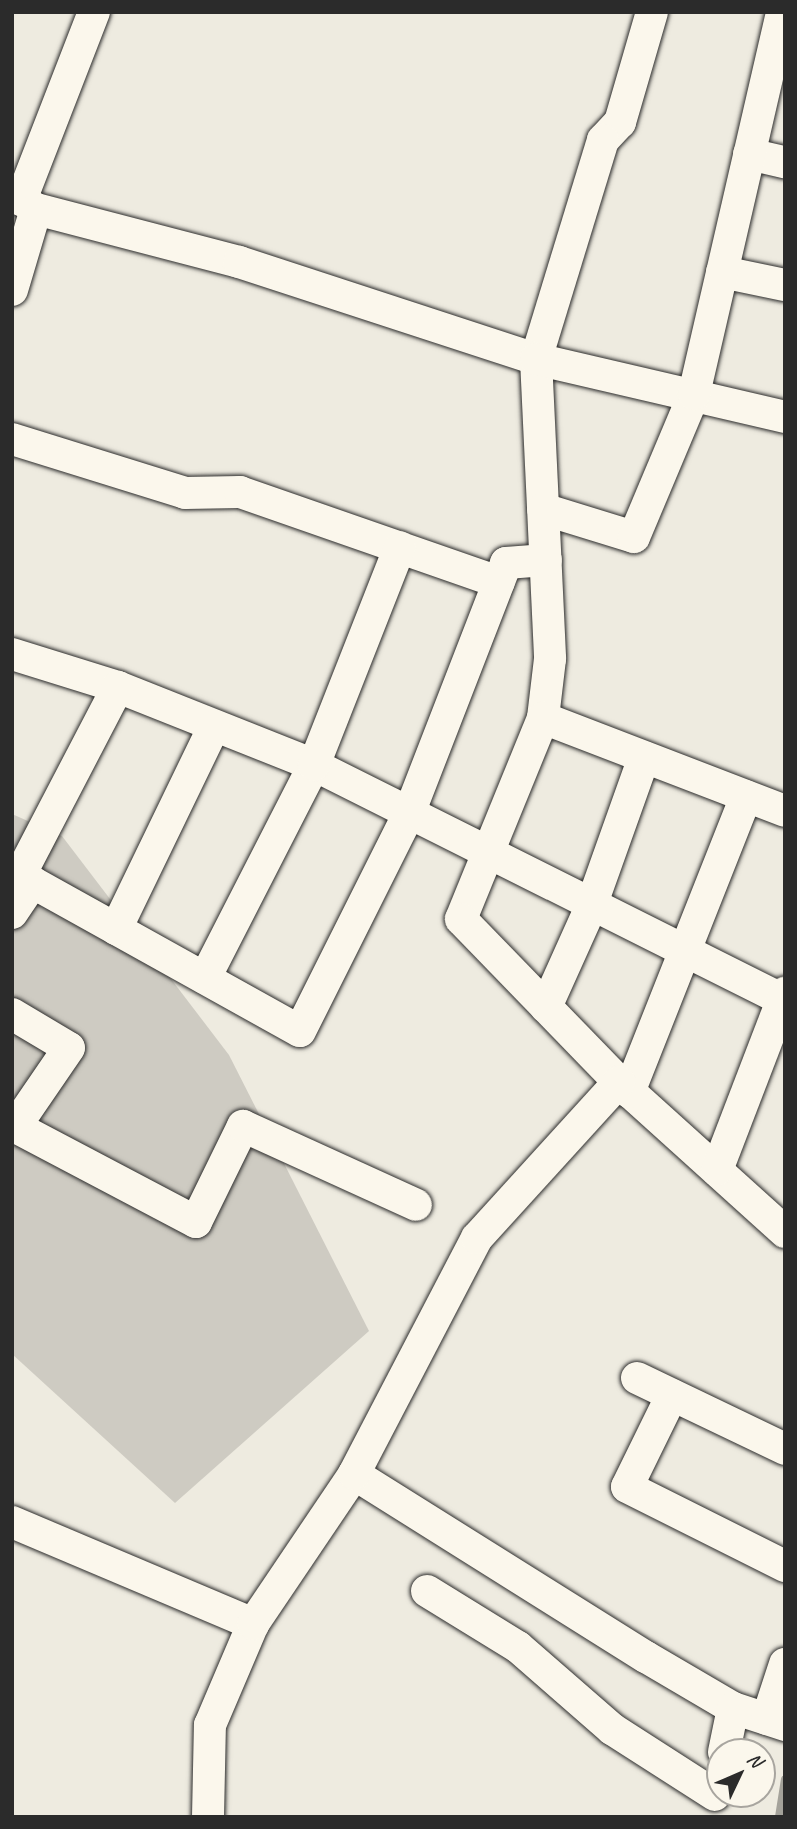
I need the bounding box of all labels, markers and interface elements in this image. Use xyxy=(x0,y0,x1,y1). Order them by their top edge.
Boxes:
north arrow xyxy=(706,1738,776,1808)
text: N xyxy=(742,1747,767,1772)

